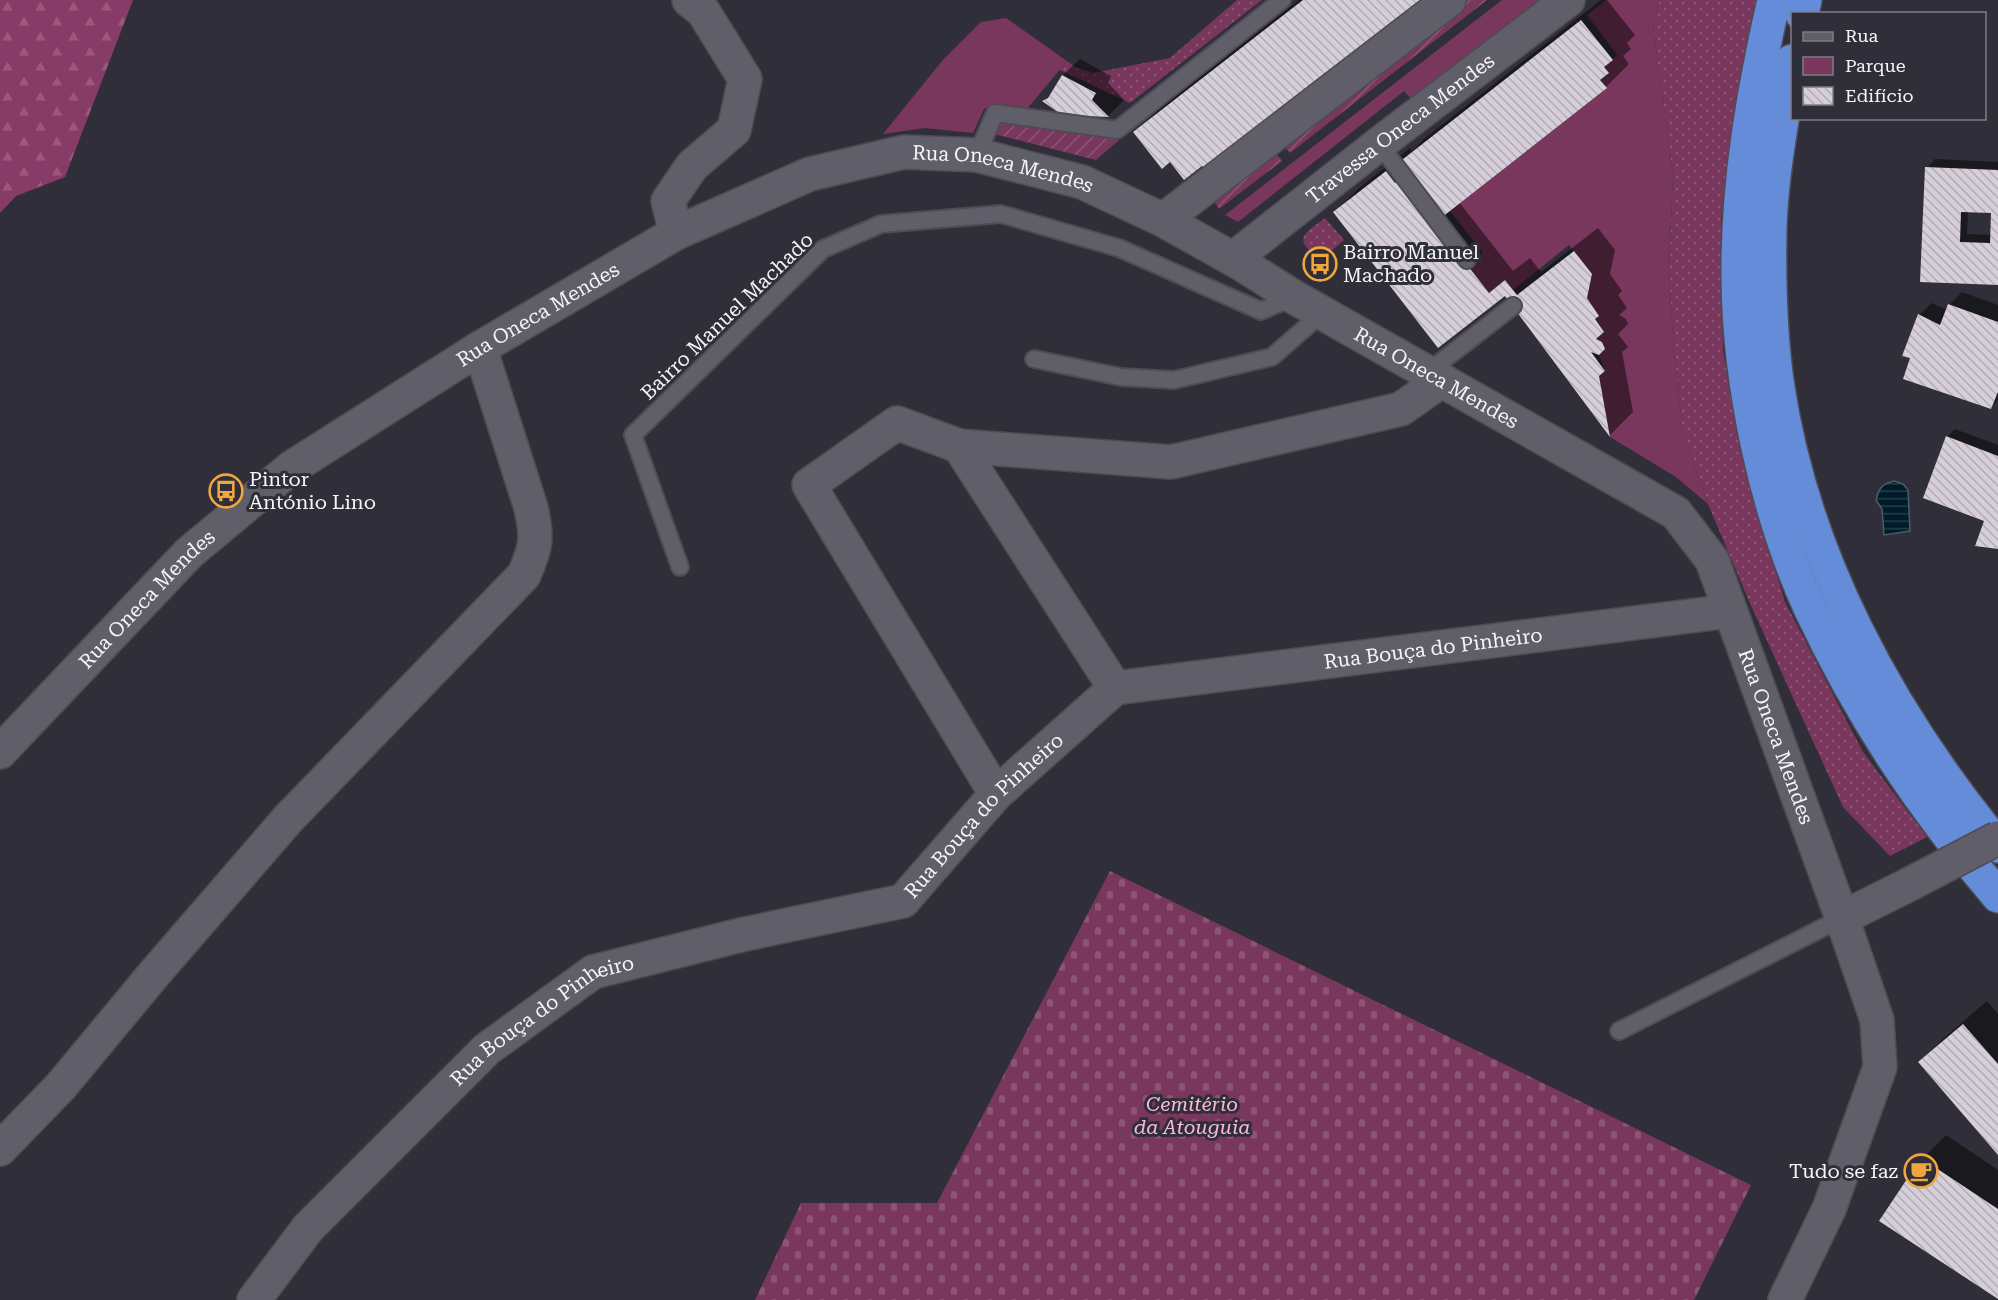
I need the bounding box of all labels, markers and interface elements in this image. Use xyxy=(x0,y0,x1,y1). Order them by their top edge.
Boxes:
legend xyxy=(1791,12,1986,120)
text: Rua xyxy=(1845,25,1878,46)
street label: Travessa Oneca Mendes xyxy=(1301,48,1499,209)
text: Parque xyxy=(1845,55,1906,76)
text: Edifício xyxy=(1845,85,1913,106)
street label: Rua Oneca Mendes xyxy=(912,140,1098,198)
street label: Bairro Manuel Machado xyxy=(636,227,818,405)
place label: Bairro Manuel Machado xyxy=(1343,240,1479,287)
bus stop icon: Bairro Manuel Machado xyxy=(1302,246,1338,282)
street label: Rua Oneca Mendes xyxy=(452,257,624,372)
street label: Rua Oneca Mendes xyxy=(1350,322,1523,434)
place label: Pintor António Lino xyxy=(249,467,376,514)
bus stop icon: Pintor António Lino xyxy=(208,473,244,509)
street label: Rua Oneca Mendes xyxy=(74,525,220,674)
street label: Rua Bouça do Pinheiro xyxy=(1323,623,1544,674)
street label: Rua Oneca Mendes xyxy=(1733,645,1819,827)
street label: Rua Bouça do Pinheiro xyxy=(899,728,1068,903)
street label: Rua Bouça do Pinheiro xyxy=(445,950,636,1091)
park label: Cemitério da Atouguia xyxy=(1134,1092,1250,1139)
cafe icon: Tudo se faz xyxy=(1903,1153,1939,1189)
place label: Tudo se faz xyxy=(1789,1159,1898,1183)

